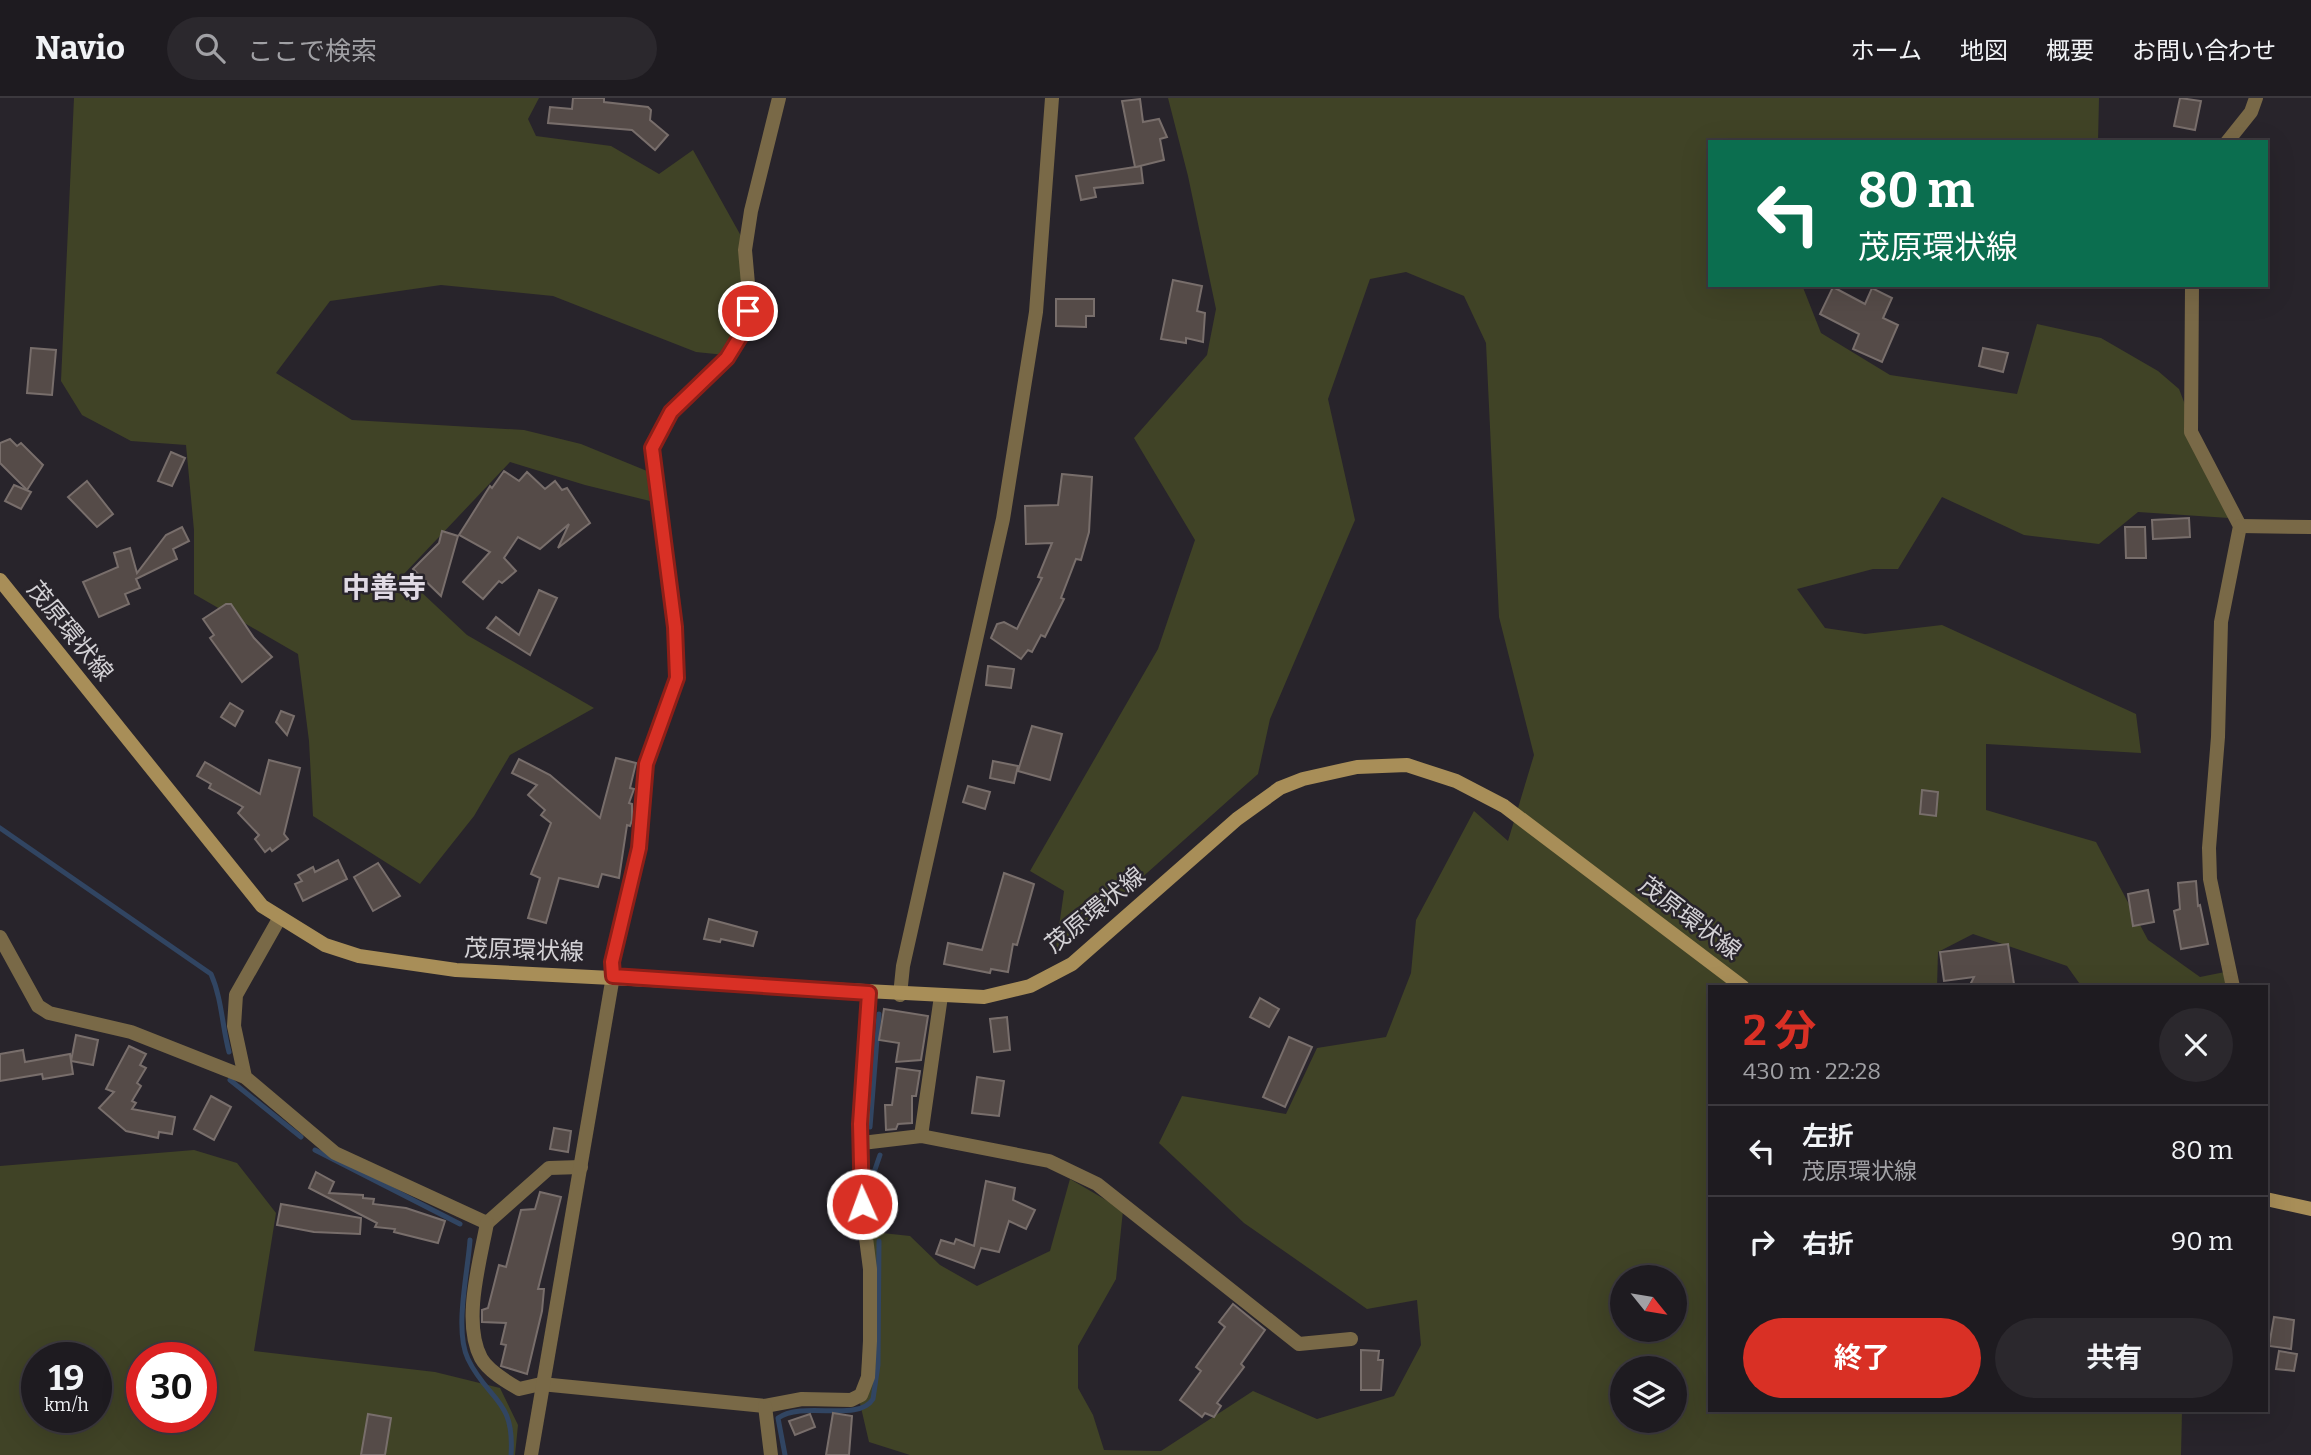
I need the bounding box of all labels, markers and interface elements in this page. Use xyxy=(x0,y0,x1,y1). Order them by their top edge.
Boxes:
search box xyxy=(167,17,657,80)
text: Navio xyxy=(35,28,125,68)
icon: search xyxy=(191,29,229,67)
text: ここで検索 xyxy=(247,36,377,67)
text: ホーム xyxy=(1851,37,1922,65)
text: 地図 xyxy=(1960,37,2008,65)
text: 概要 xyxy=(2046,37,2094,65)
text: お問い合わせ xyxy=(2132,37,2276,65)
text: 80 m xyxy=(1858,161,1974,220)
icon: left xyxy=(1743,168,1834,259)
text: 茂原環状線 xyxy=(1858,228,2018,266)
pin xyxy=(718,281,778,341)
icon: arrive xyxy=(729,292,767,330)
district label: 中善寺 xyxy=(342,571,426,604)
street label: 茂原環状線 xyxy=(21,576,119,686)
street label: 茂原環状線 xyxy=(1040,861,1150,959)
street label: 茂原環状線 xyxy=(1634,871,1746,965)
street label: 茂原環状線 xyxy=(464,934,584,966)
text: 2 分 xyxy=(1743,1006,1816,1056)
button: close xyxy=(2159,1008,2233,1082)
text: 430 m · 22:28 xyxy=(1743,1057,1881,1085)
text: 左折 xyxy=(1802,1121,1854,1152)
icon: left xyxy=(1743,1132,1781,1170)
text: 80 m xyxy=(2171,1135,2233,1166)
text: 茂原環状線 xyxy=(1802,1157,1917,1185)
position arrow xyxy=(825,1167,899,1241)
icon: right xyxy=(1743,1223,1781,1261)
text: 90 m xyxy=(2171,1226,2233,1257)
text: 右折 xyxy=(1802,1229,1854,1260)
north arrow xyxy=(1610,1265,1687,1342)
map controls xyxy=(1610,1265,1687,1433)
button: 終了 xyxy=(1743,1318,1981,1398)
button: 共有 xyxy=(1995,1318,2233,1398)
speed limit sign: 30 xyxy=(126,1342,217,1433)
button: layers xyxy=(1610,1356,1687,1433)
text: 19 xyxy=(49,1357,84,1399)
text: km/h xyxy=(44,1394,89,1416)

